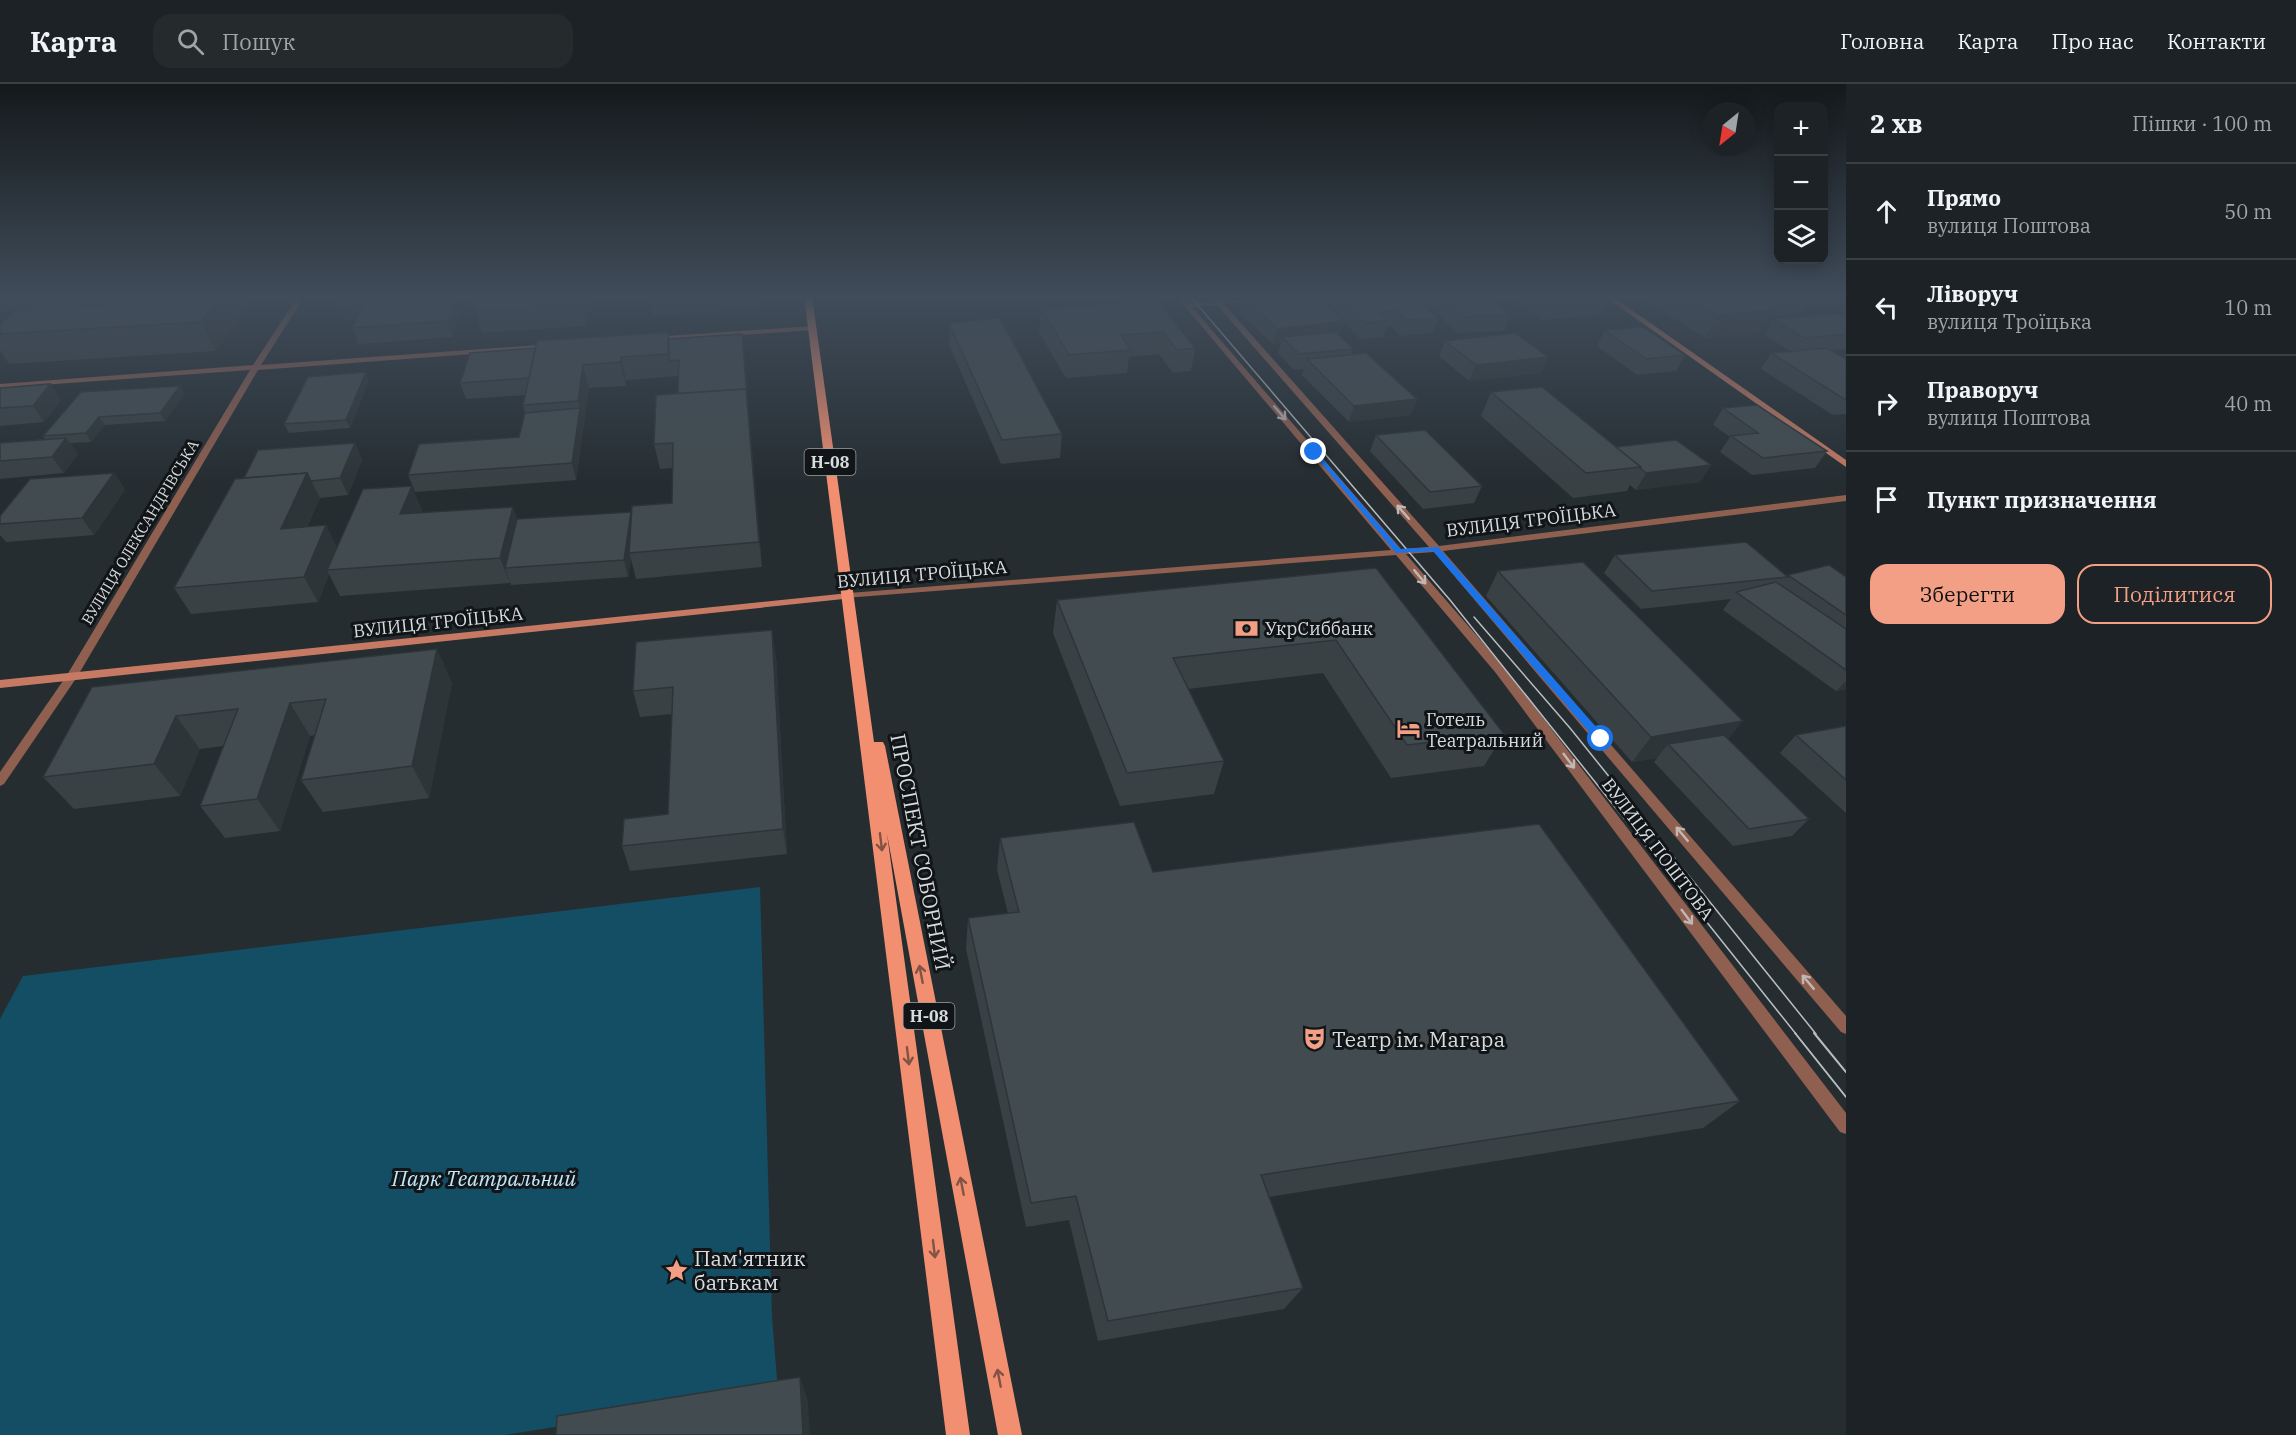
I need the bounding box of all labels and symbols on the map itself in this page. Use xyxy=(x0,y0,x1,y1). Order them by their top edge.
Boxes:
north arrow xyxy=(1702,102,1756,156)
one-way arrow xyxy=(1273,405,1287,420)
street label: ВУЛИЦЯ ОЛЕКСАНДРІВСЬКА xyxy=(77,436,203,628)
route end xyxy=(1300,438,1326,464)
road number: Н-08 xyxy=(804,449,856,475)
street label: ВУЛИЦЯ ТРОЇЦЬКА xyxy=(1445,498,1618,542)
one-way arrow xyxy=(1396,505,1410,520)
street label: ВУЛИЦЯ ТРОЇЦЬКА xyxy=(836,555,1009,593)
one-way arrow xyxy=(1413,569,1427,584)
street label: ВУЛИЦЯ ТРОЇЦЬКА xyxy=(352,602,525,642)
bank icon: УкрСиббанк xyxy=(1234,615,1260,641)
place label: УкрСиббанк xyxy=(1265,617,1374,640)
place label: Готель Театральний xyxy=(1426,708,1543,752)
hotel icon: Готель Театральний xyxy=(1395,716,1421,742)
route start xyxy=(1587,725,1613,751)
street label: ПРОСПЕКТ СОБОРНИЙ xyxy=(884,731,958,973)
one-way arrow xyxy=(1562,753,1575,769)
street label: ВУЛИЦЯ ПОШТОВА xyxy=(1597,773,1719,925)
one-way arrow xyxy=(1675,826,1688,842)
one-way arrow xyxy=(875,831,886,851)
one-way arrow xyxy=(1680,908,1693,924)
one-way arrow xyxy=(915,965,926,984)
one-way arrow xyxy=(1801,975,1815,990)
road number: Н-08 xyxy=(904,1003,954,1029)
place label: Театр ім. Магара xyxy=(1332,1025,1505,1053)
theatre icon: Театр ім. Магара xyxy=(1301,1026,1327,1052)
one-way arrow xyxy=(903,1045,914,1065)
park label: Парк Театральний xyxy=(391,1164,576,1192)
one-way arrow xyxy=(956,1177,967,1196)
one-way arrow xyxy=(928,1239,939,1259)
place label: Пам'ятник батькам xyxy=(694,1244,805,1296)
place icon: Пам'ятник батькам xyxy=(663,1257,689,1283)
one-way arrow xyxy=(993,1368,1004,1388)

